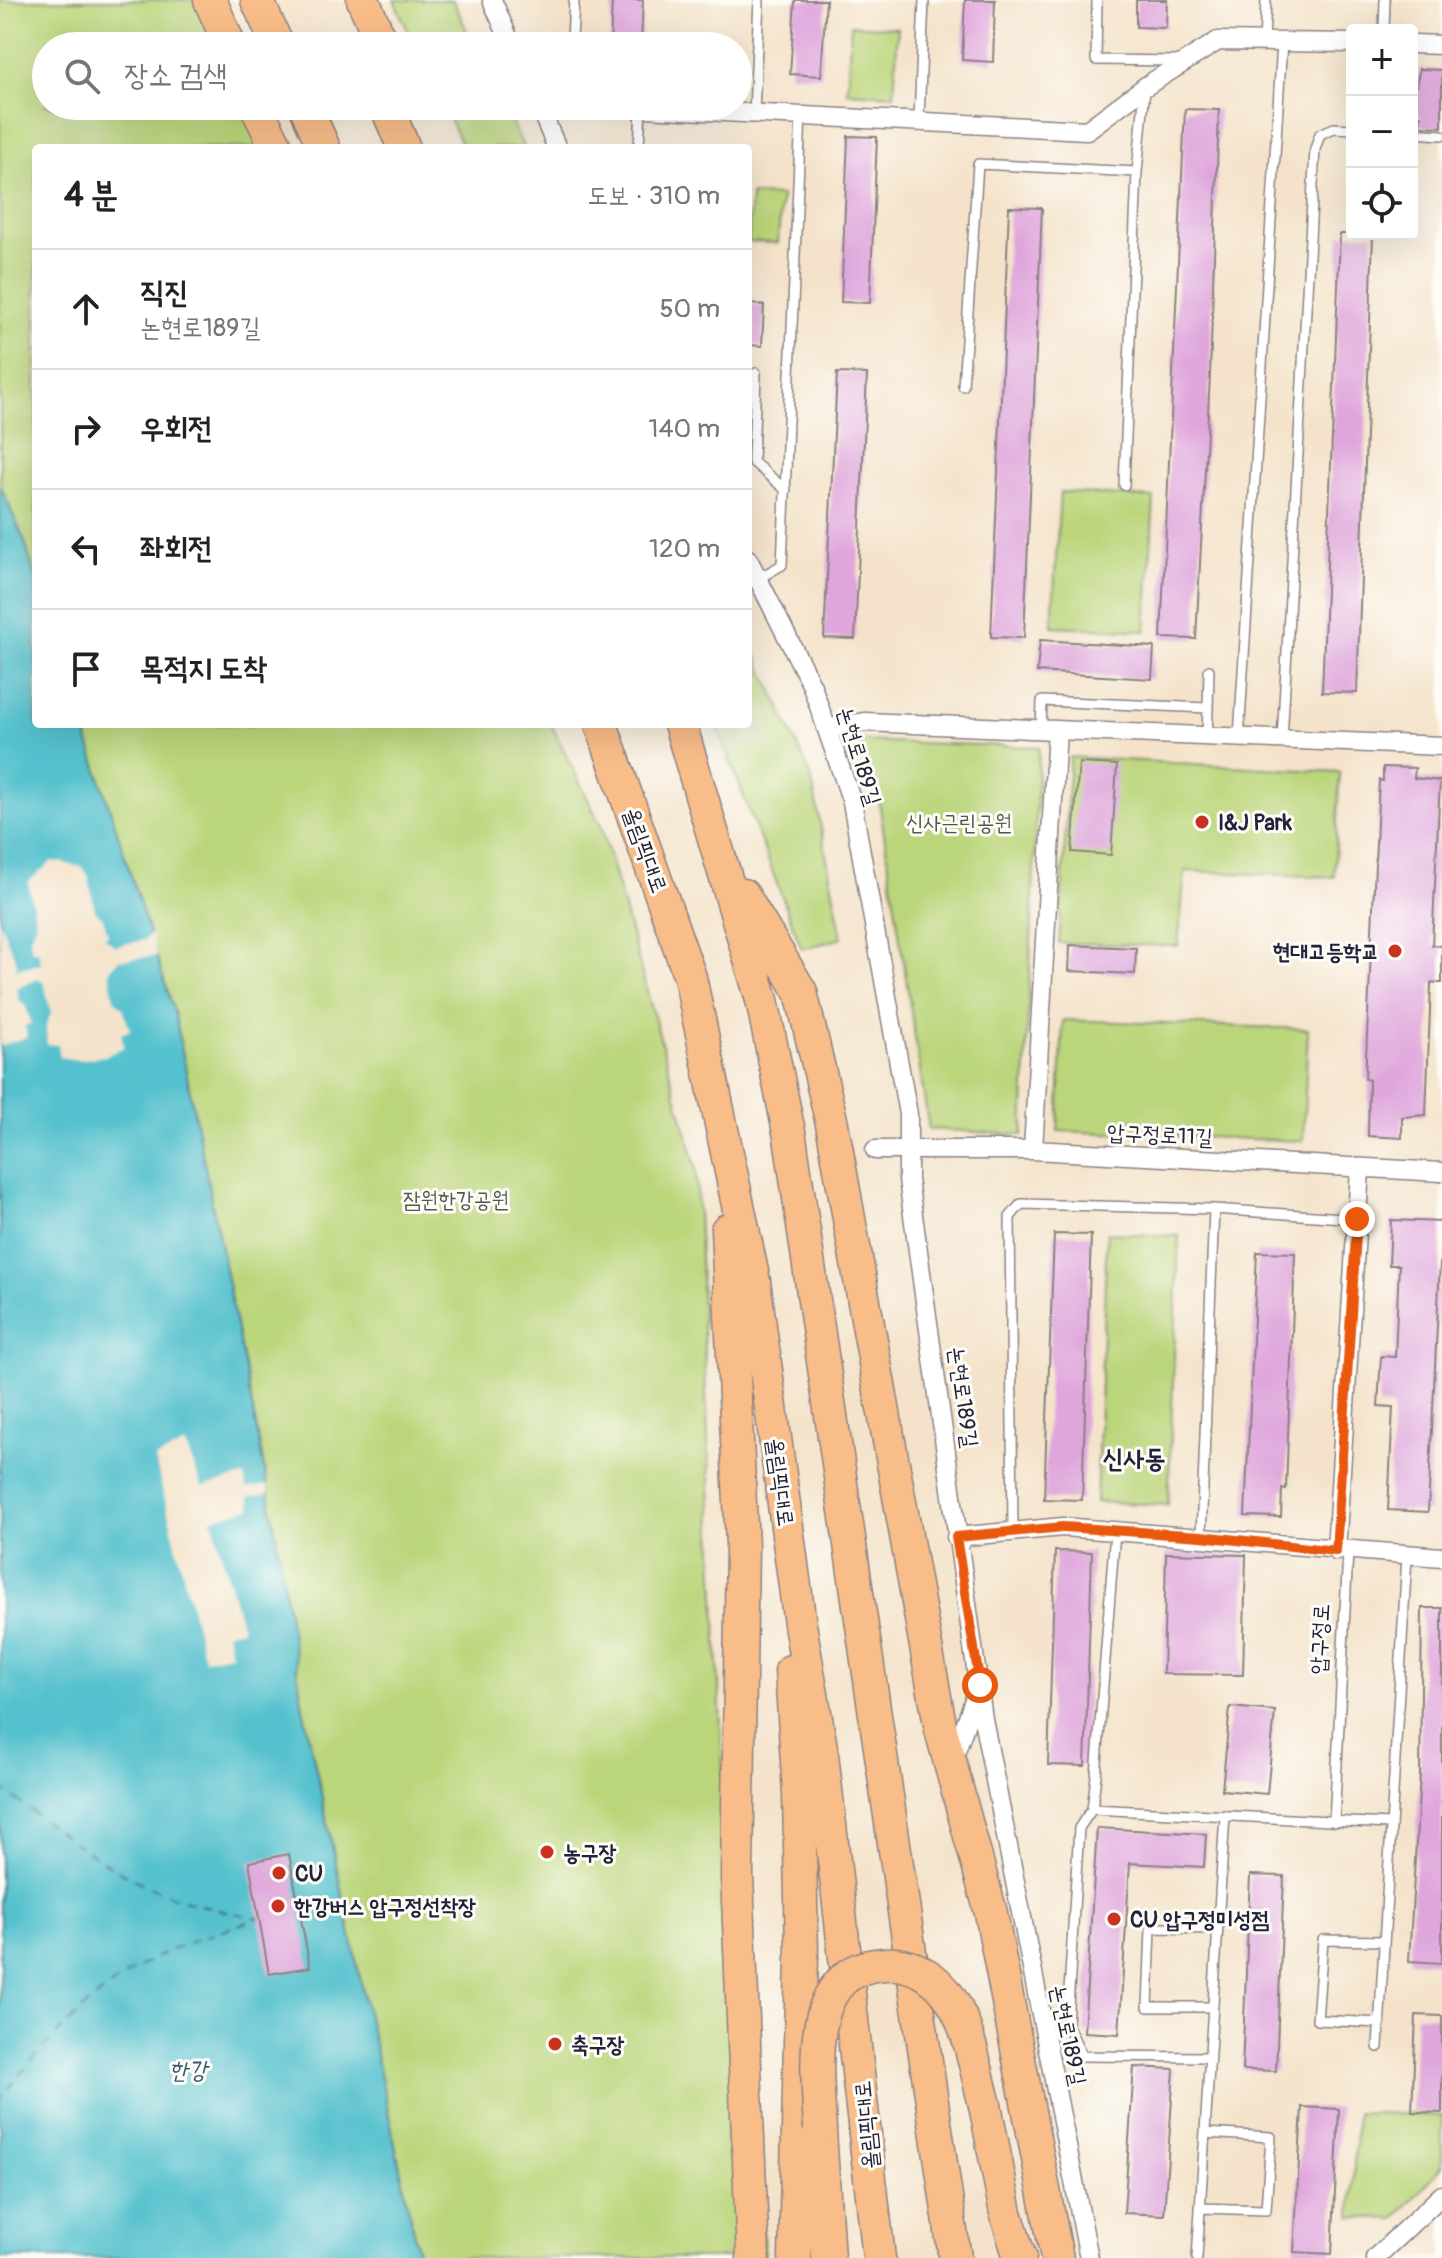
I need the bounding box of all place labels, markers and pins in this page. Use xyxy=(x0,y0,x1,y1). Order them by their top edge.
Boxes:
place label: I&J Park xyxy=(1218,809,1293,837)
marker: I&J Park xyxy=(1193,813,1211,831)
place label: 현대고등학교 xyxy=(1273,938,1379,966)
marker: 현대고등학교 xyxy=(1386,942,1404,960)
place label: 농구장 xyxy=(563,1839,616,1867)
marker: 농구장 xyxy=(538,1843,556,1861)
place label: CU xyxy=(295,1860,323,1888)
marker: CU xyxy=(270,1864,288,1882)
place label: 한강버스 압구정선착장 xyxy=(293,1893,476,1921)
marker: 한강버스 압구정선착장 xyxy=(269,1897,287,1915)
place label: CU 압구정미성점 xyxy=(1130,1906,1269,1934)
marker: CU 압구정미성점 xyxy=(1105,1910,1123,1928)
place label: 축구장 xyxy=(571,2031,624,2059)
marker: 축구장 xyxy=(546,2035,564,2053)

